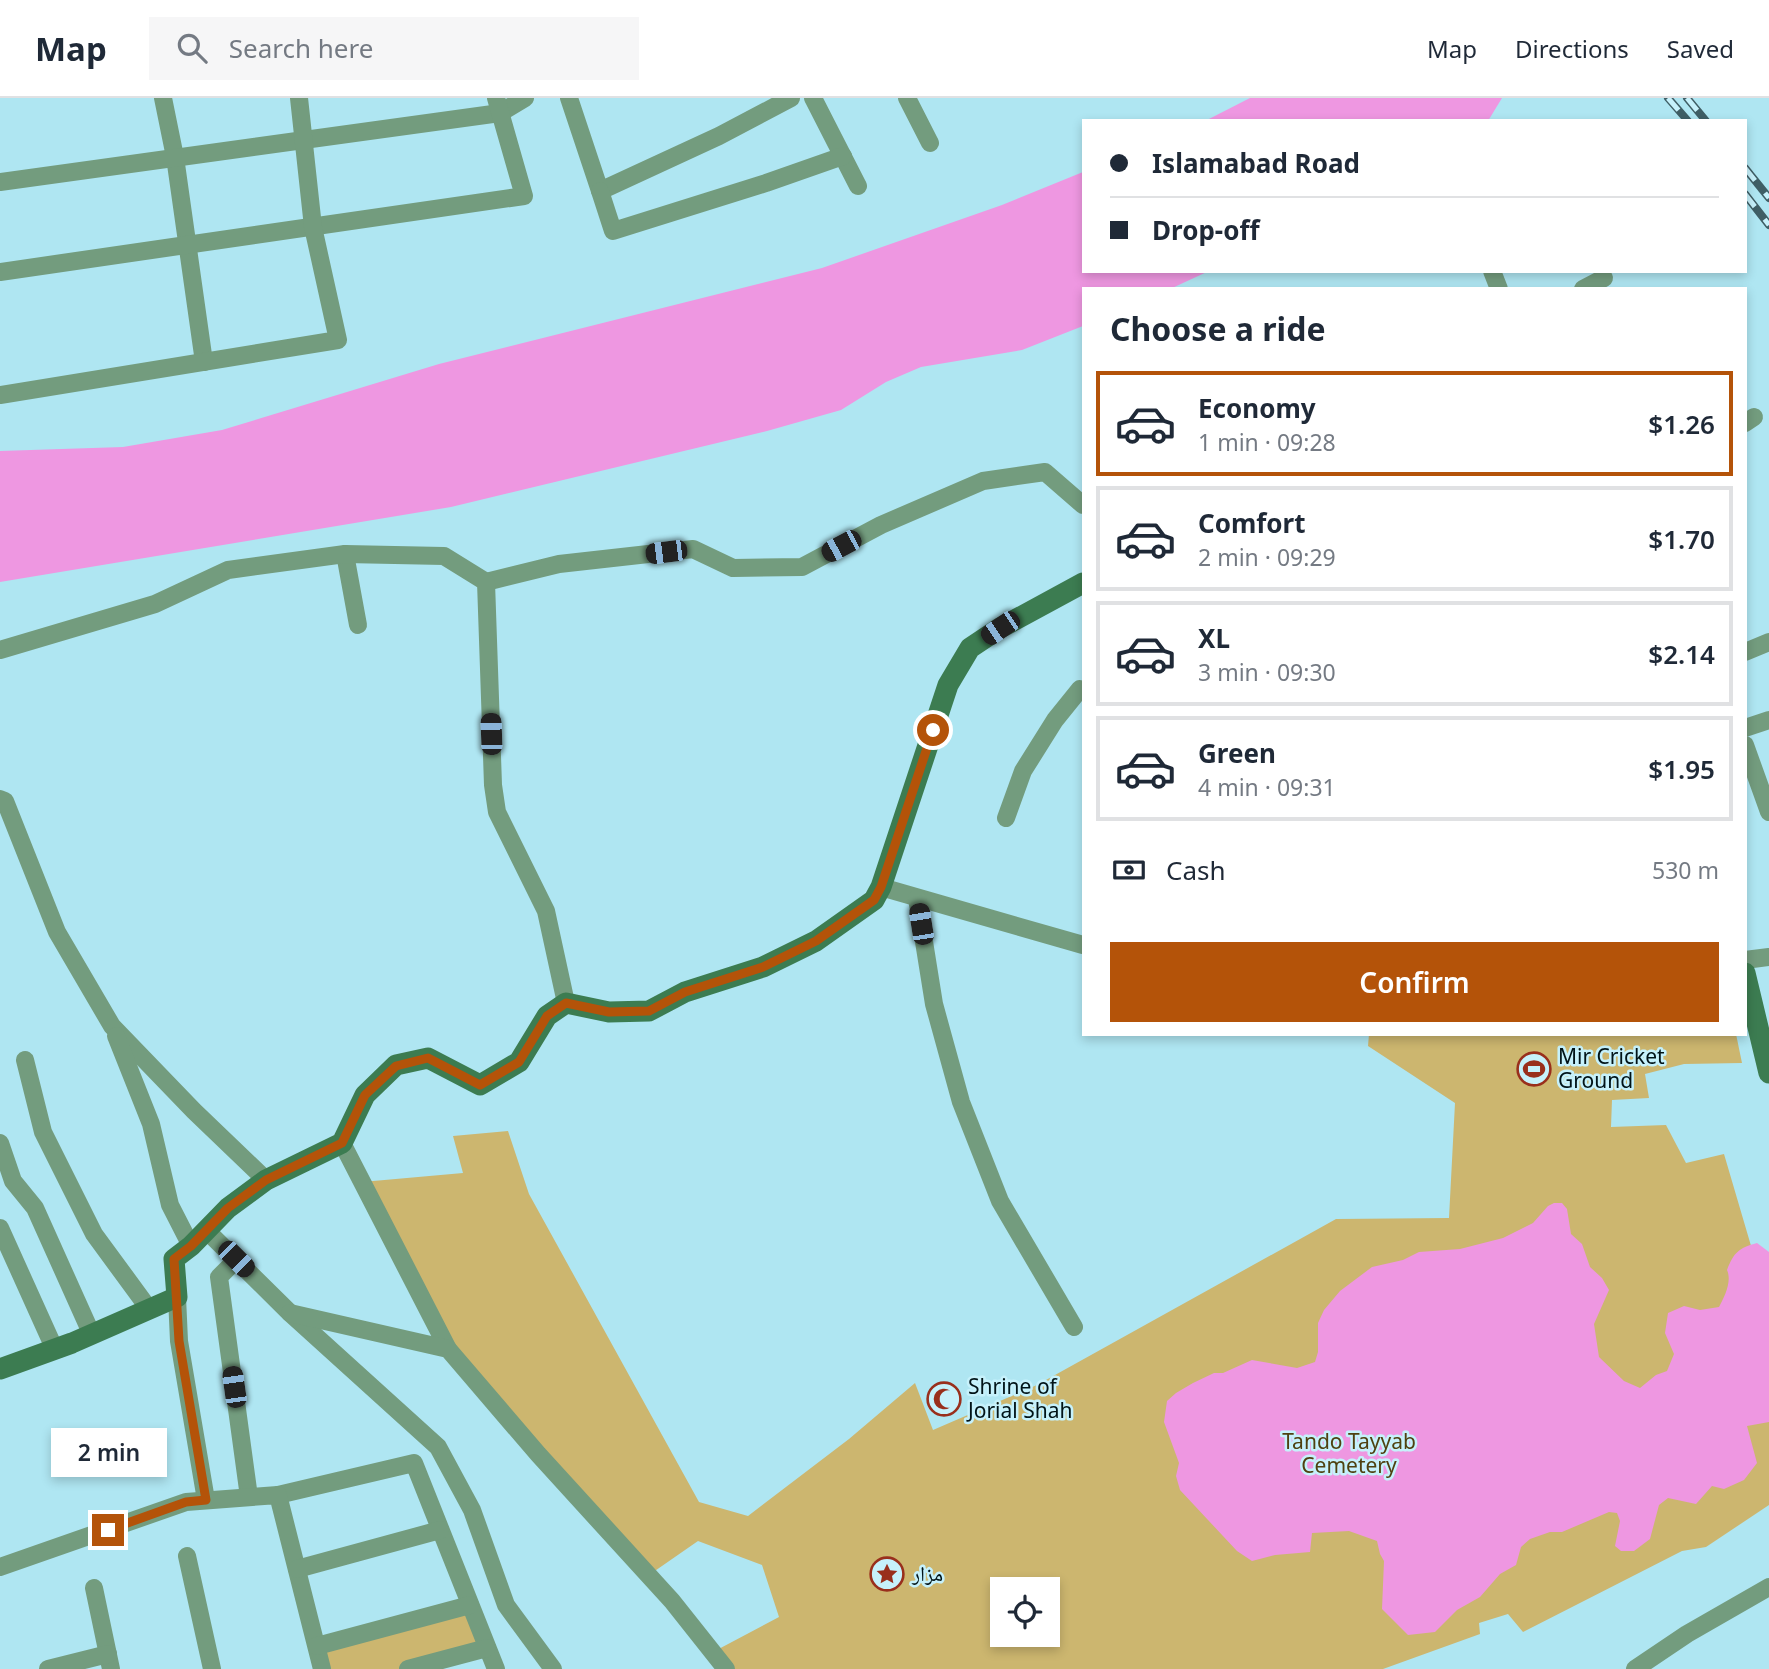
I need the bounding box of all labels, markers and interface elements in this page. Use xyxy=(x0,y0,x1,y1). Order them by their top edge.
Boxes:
search box xyxy=(149,17,639,80)
text: Map xyxy=(35,26,107,71)
icon: search xyxy=(173,29,211,67)
text: Search here xyxy=(229,30,373,66)
text: Map xyxy=(1427,32,1477,65)
text: Directions xyxy=(1515,32,1629,65)
text: Saved xyxy=(1667,32,1734,65)
text: Islamabad Road xyxy=(1152,145,1360,181)
text: Drop-off xyxy=(1152,212,1259,248)
text: Choose a ride xyxy=(1110,307,1326,350)
text: Economy xyxy=(1198,390,1316,426)
icon: car xyxy=(1114,392,1177,455)
text: $1.26 xyxy=(1648,406,1715,442)
text: 1 min · 09:28 xyxy=(1198,426,1336,458)
text: Comfort xyxy=(1198,505,1306,541)
icon: car xyxy=(1114,507,1177,570)
text: $1.70 xyxy=(1648,521,1715,557)
car xyxy=(818,527,865,565)
car xyxy=(644,539,689,565)
text: 2 min · 09:29 xyxy=(1198,541,1336,573)
car xyxy=(977,608,1024,648)
text: XL xyxy=(1198,620,1230,656)
icon: car xyxy=(1114,622,1177,685)
text: $2.14 xyxy=(1648,636,1715,672)
text: 3 min · 09:30 xyxy=(1198,656,1336,688)
car xyxy=(480,713,503,755)
route start xyxy=(917,714,949,746)
text: Green xyxy=(1198,735,1276,771)
icon: car xyxy=(1114,737,1177,800)
text: $1.95 xyxy=(1648,751,1715,787)
text: 4 min · 09:31 xyxy=(1198,771,1336,803)
icon: cash xyxy=(1110,851,1148,889)
text: Cash xyxy=(1166,852,1226,888)
text: 530 m xyxy=(1652,854,1719,886)
car xyxy=(908,902,935,946)
button: Confirm xyxy=(1110,942,1719,1022)
place label: Mir Cricket Ground xyxy=(1558,1042,1665,1094)
sports icon: Mir Cricket Ground xyxy=(1515,1050,1553,1088)
car xyxy=(214,1237,259,1281)
car xyxy=(221,1365,248,1409)
place label: Shrine of Jorial Shah xyxy=(966,1372,1072,1424)
mosque icon: Shrine of Jorial Shah xyxy=(925,1380,963,1418)
park label: Tando Tayyab Cemetery xyxy=(1282,1427,1416,1479)
callout: 2 min xyxy=(50,1428,166,1478)
text: 2 min xyxy=(78,1436,140,1468)
route end xyxy=(92,1514,124,1546)
place icon: مزار xyxy=(868,1555,906,1593)
place label: مزار xyxy=(911,1559,943,1587)
map controls xyxy=(990,1577,1060,1647)
button: locate xyxy=(990,1577,1060,1647)

